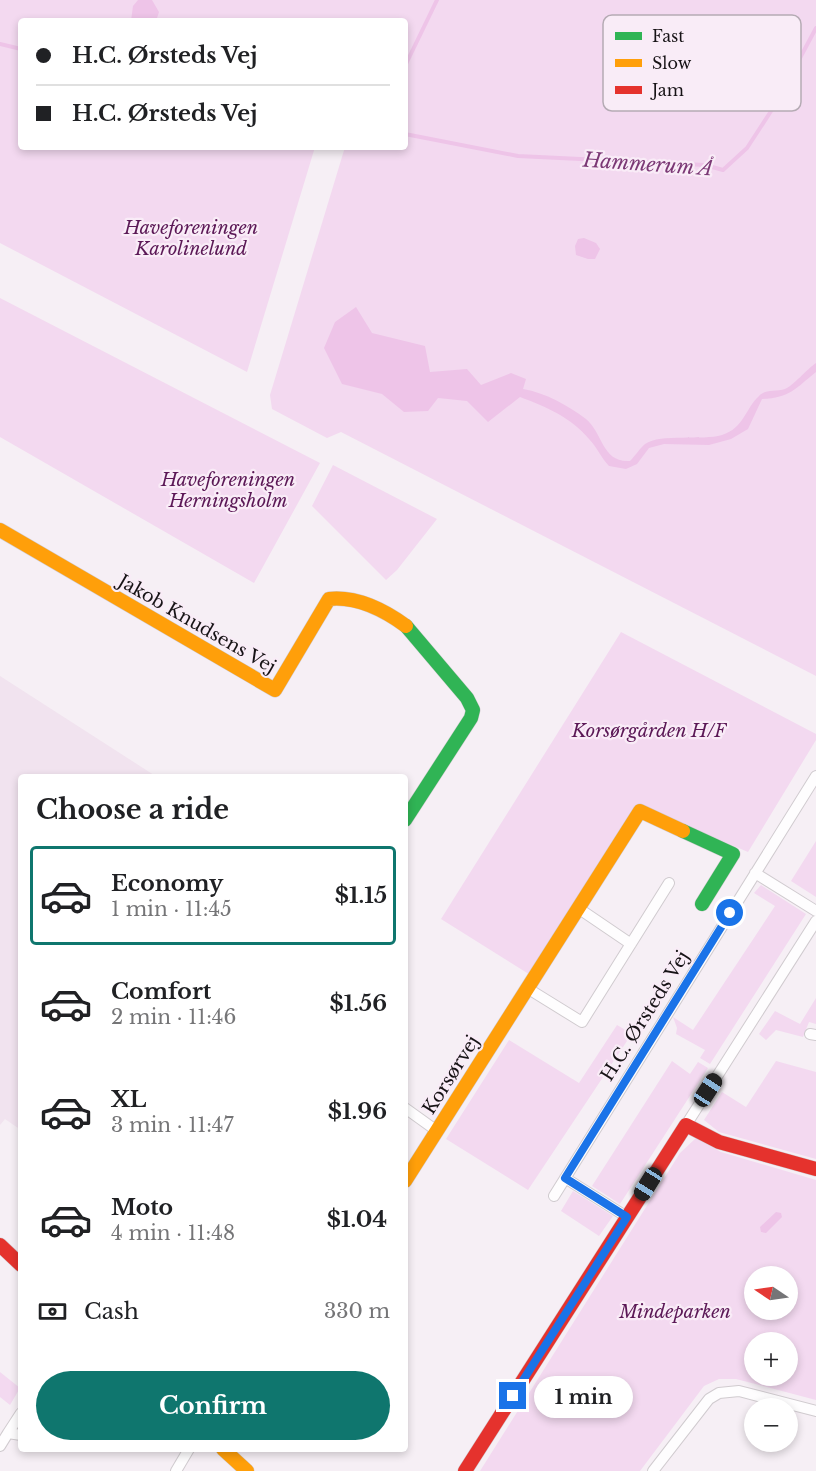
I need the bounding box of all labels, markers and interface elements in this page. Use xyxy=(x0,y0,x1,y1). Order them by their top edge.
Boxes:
legend xyxy=(603,15,801,111)
text: Fast xyxy=(652,26,684,46)
text: H.C. Ørsteds Vej xyxy=(72,42,257,69)
text: Slow xyxy=(652,53,692,73)
text: Jam xyxy=(650,80,684,100)
text: H.C. Ørsteds Vej xyxy=(72,100,257,127)
water label: Hammerum Å xyxy=(581,146,714,181)
park label: Haveforeningen Karolinelund xyxy=(123,217,258,260)
park label: Haveforeningen Herningsholm xyxy=(160,469,295,512)
street label: Jakob Knudsens Vej xyxy=(113,569,280,678)
park label: Korsørgården H/F xyxy=(571,720,727,742)
text: Choose a ride xyxy=(36,793,229,826)
icon: car xyxy=(39,869,93,923)
text: Economy xyxy=(111,870,223,897)
text: $1.15 xyxy=(335,882,387,909)
text: 1 min · 11:45 xyxy=(111,897,232,921)
route start xyxy=(716,899,743,926)
street label: H.C. Ørsteds Vej xyxy=(596,947,694,1085)
icon: car xyxy=(39,977,93,1031)
text: Comfort xyxy=(111,978,211,1005)
text: $1.56 xyxy=(330,990,387,1017)
text: 2 min · 11:46 xyxy=(111,1005,236,1029)
street label: Korsørvej xyxy=(418,1032,484,1118)
car xyxy=(691,1070,725,1110)
icon: car xyxy=(39,1085,93,1139)
text: XL xyxy=(111,1086,146,1113)
text: $1.96 xyxy=(328,1098,387,1125)
text: 3 min · 11:47 xyxy=(111,1113,234,1137)
car xyxy=(631,1164,665,1204)
icon: car xyxy=(39,1193,93,1247)
text: Moto xyxy=(111,1194,173,1221)
text: $1.04 xyxy=(327,1206,387,1233)
text: 4 min · 11:48 xyxy=(111,1221,235,1245)
north arrow xyxy=(744,1266,798,1320)
map controls xyxy=(744,1266,798,1452)
icon: cash xyxy=(36,1295,69,1328)
text: Cash xyxy=(84,1298,139,1325)
text: 330 m xyxy=(324,1299,390,1323)
park label: Mindeparken xyxy=(618,1301,731,1323)
button: + xyxy=(744,1332,798,1386)
button: Confirm xyxy=(36,1371,390,1440)
callout: 1 min xyxy=(534,1375,633,1417)
route end xyxy=(499,1382,526,1409)
text: 1 min xyxy=(555,1385,612,1409)
button: − xyxy=(744,1398,798,1452)

